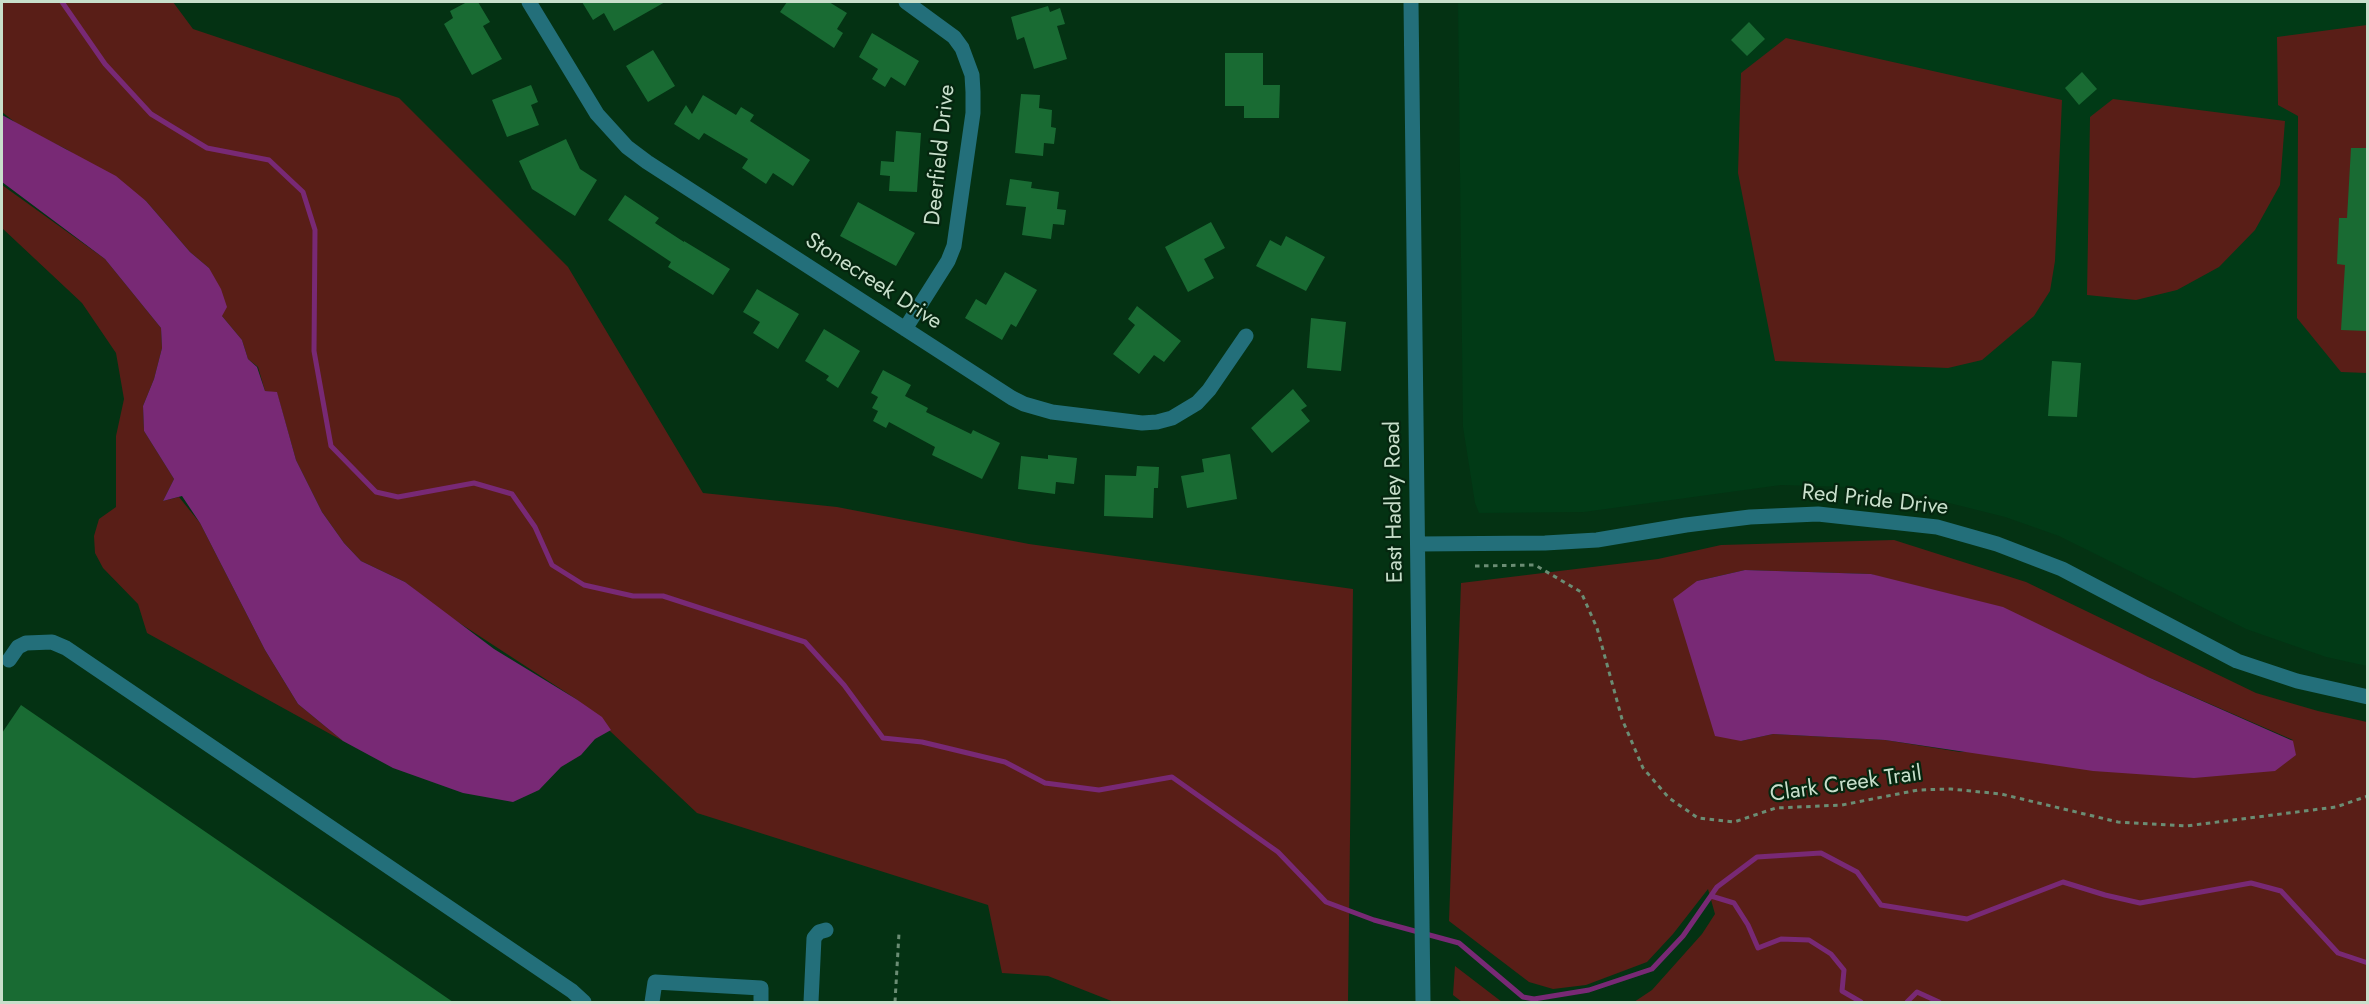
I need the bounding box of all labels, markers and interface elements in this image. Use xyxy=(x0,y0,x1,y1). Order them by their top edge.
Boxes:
street label: Deerfield Drive xyxy=(920,83,962,227)
street label: Stonecreek Drive xyxy=(800,228,946,336)
street label: East Hadley Road xyxy=(1380,421,1410,583)
street label: Red Pride Drive xyxy=(1800,480,1950,522)
street label: Clark Creek Trail xyxy=(1768,761,1924,809)

